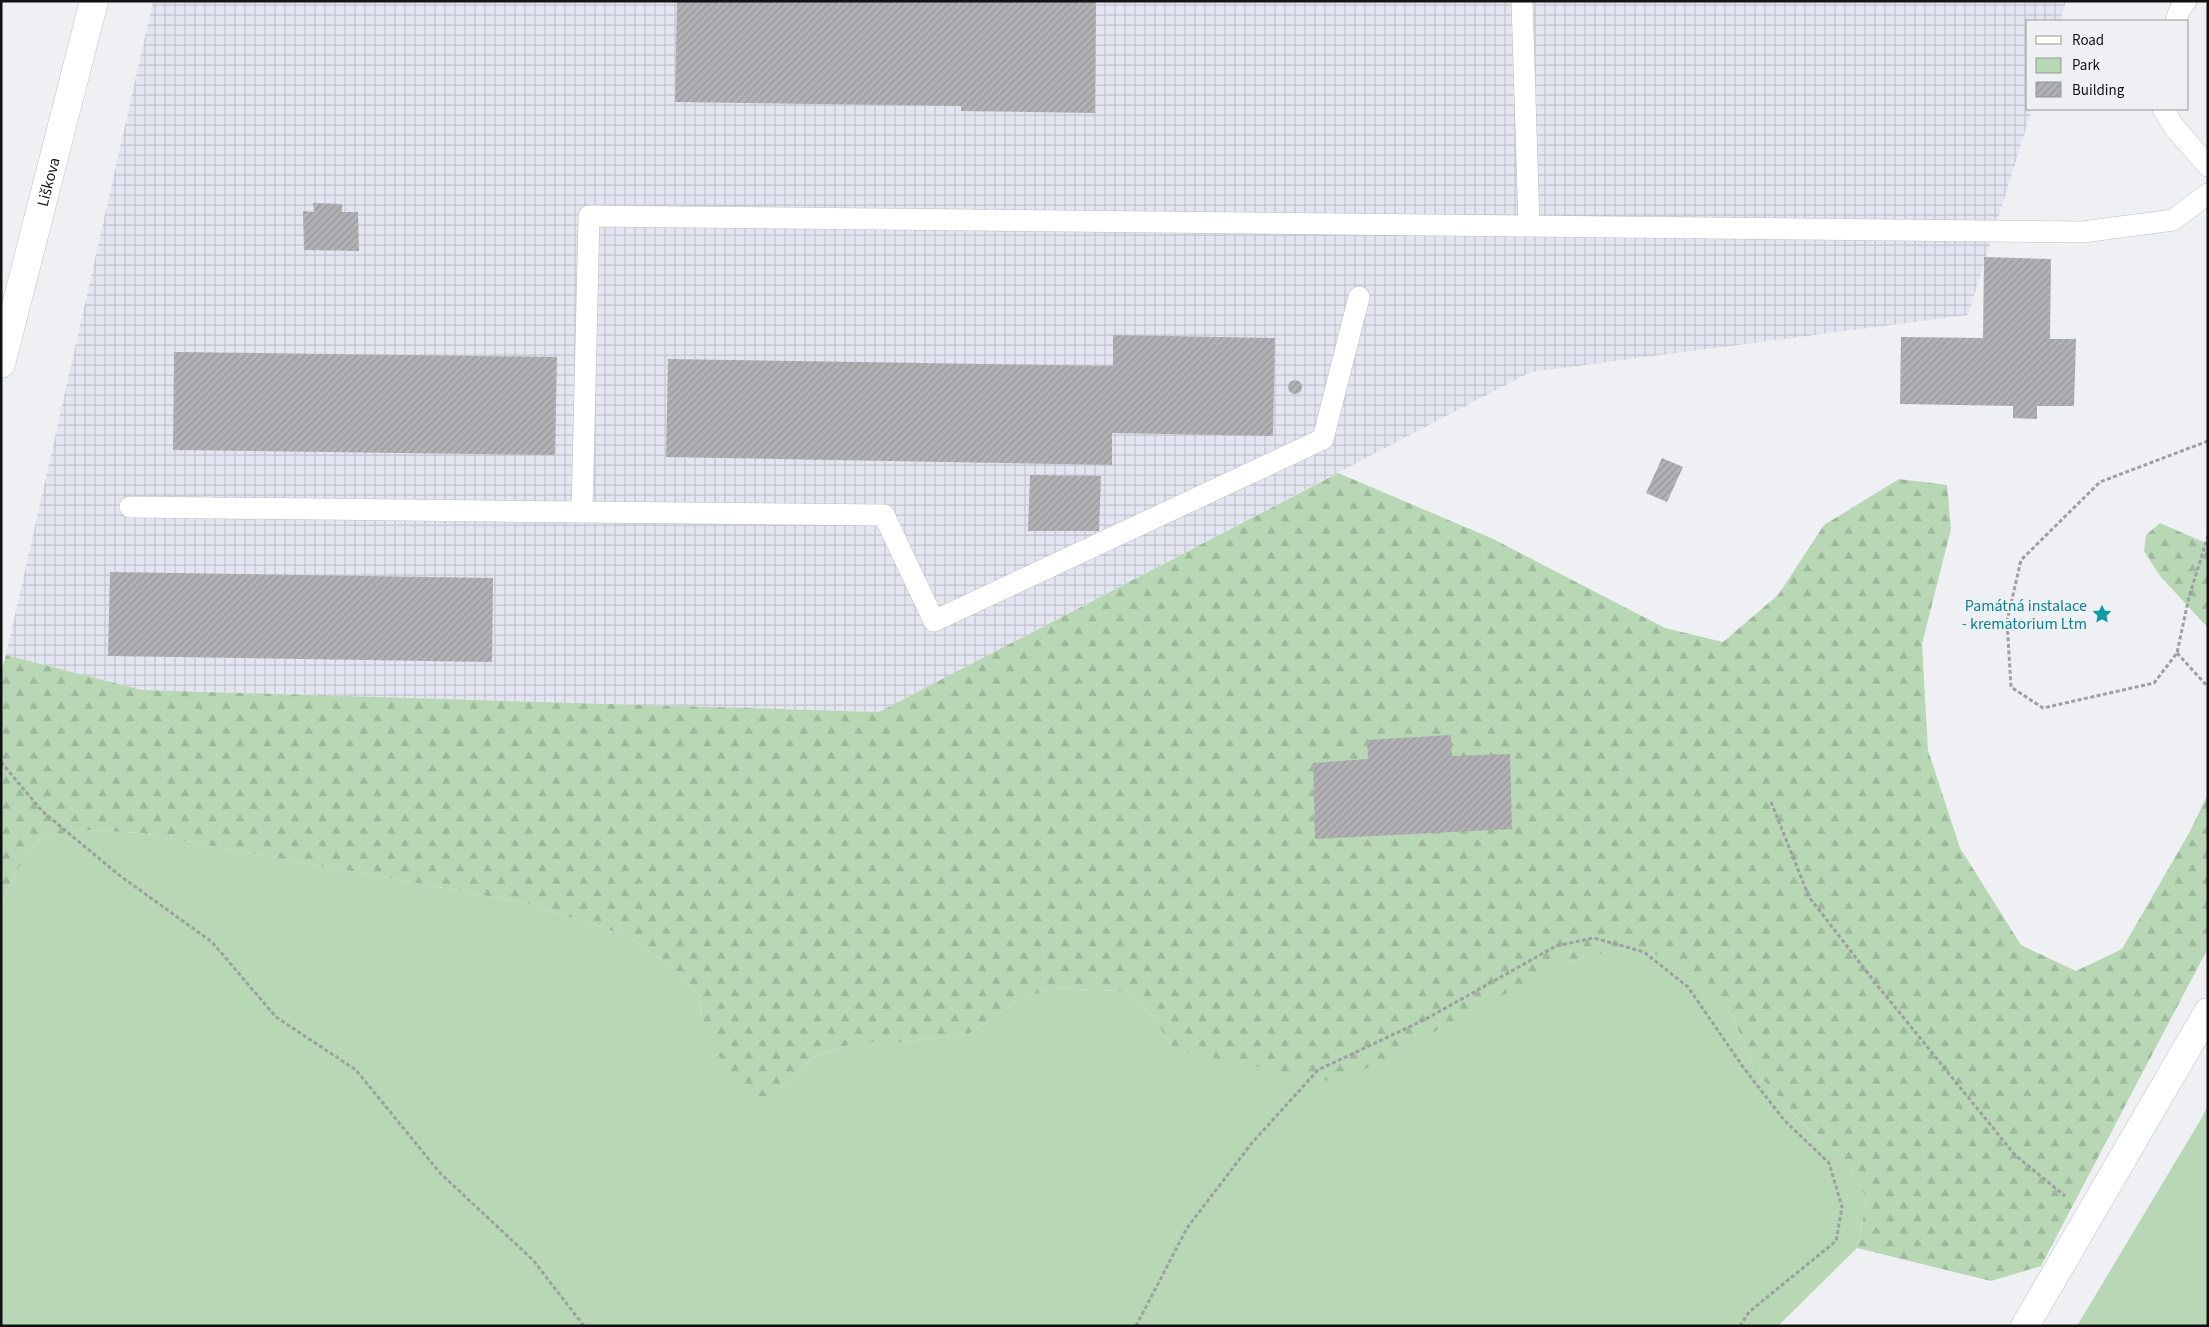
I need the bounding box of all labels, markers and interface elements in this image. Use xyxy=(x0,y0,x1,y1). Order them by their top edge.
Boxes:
legend xyxy=(2026,20,2189,110)
text: Road xyxy=(2072,30,2104,51)
text: Park xyxy=(2072,55,2101,76)
text: Building xyxy=(2072,80,2125,101)
street label: Liškova xyxy=(32,155,65,209)
place label: Památná instalace - krematorium Ltm xyxy=(1962,595,2087,635)
place icon: Památná instalace - krematorium Ltm xyxy=(2091,603,2113,625)

